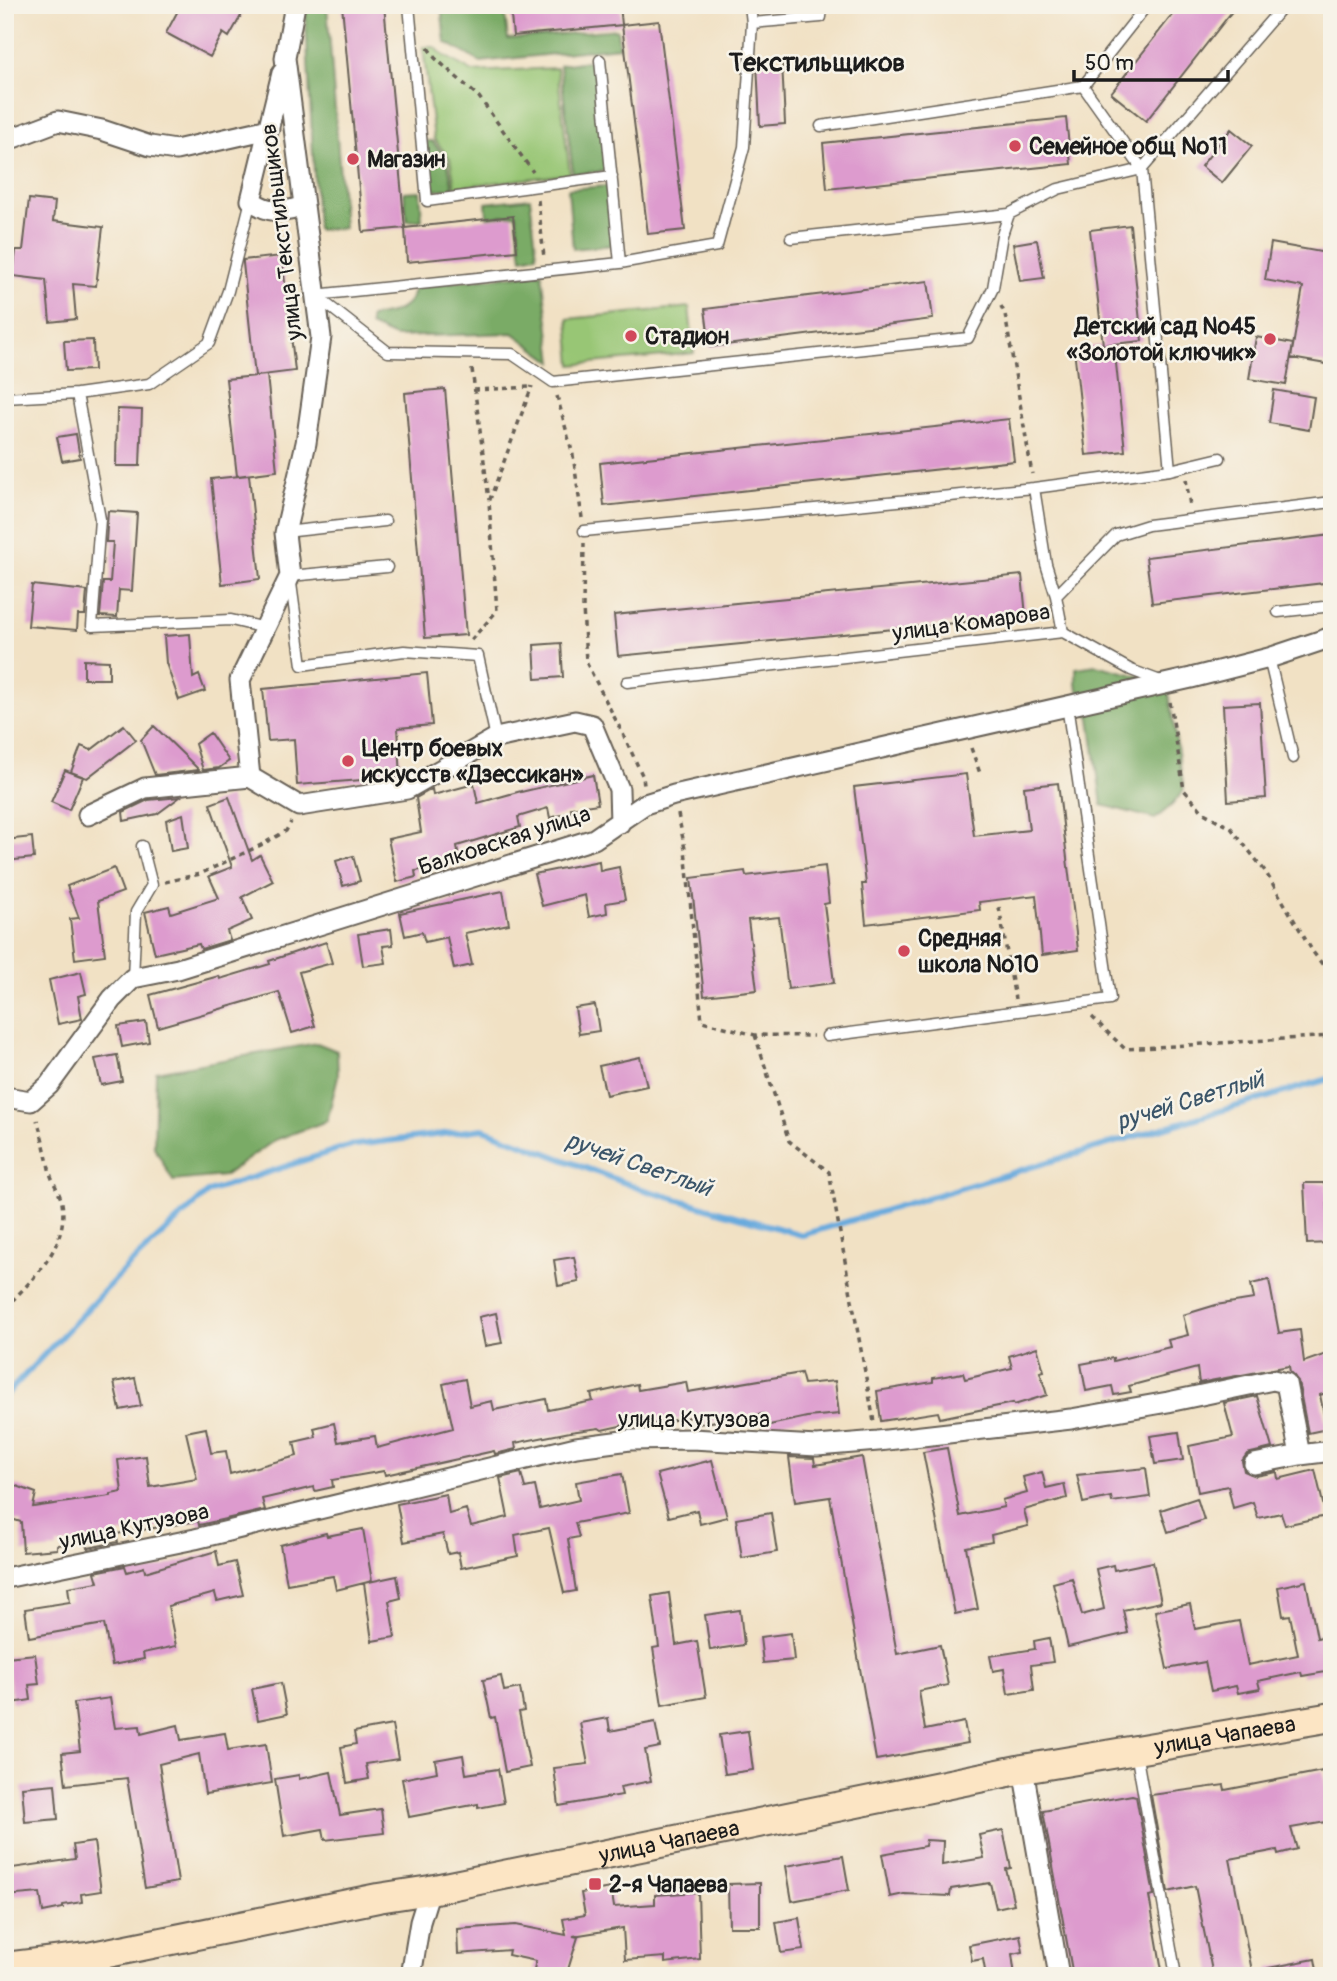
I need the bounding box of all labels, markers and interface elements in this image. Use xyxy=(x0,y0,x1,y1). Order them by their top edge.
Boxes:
scale bar xyxy=(1074,38,1228,82)
district label: Текстильщиков xyxy=(728,47,905,79)
text: 50 m xyxy=(1085,50,1134,77)
street label: улица Текстильщиков xyxy=(254,122,309,343)
place label: Семейное общ №11 xyxy=(1029,132,1227,161)
marker: Семейное общ №11 xyxy=(1007,138,1023,154)
place label: Магазин xyxy=(367,145,446,174)
marker: Магазин xyxy=(345,151,361,167)
place label: Детский сад №45 «Золотой ключик» xyxy=(1067,312,1256,367)
place label: Стадион xyxy=(645,322,729,351)
marker: Стадион xyxy=(623,328,639,344)
marker: Детский сад №45 «Золотой ключик» xyxy=(1262,331,1278,347)
street label: улица Комарова xyxy=(889,597,1052,648)
place label: Центр боевых искусств «Дзессикан» xyxy=(361,734,584,789)
marker: Центр боевых искусств «Дзессикан» xyxy=(340,753,356,769)
street label: Балковская улица xyxy=(414,799,594,882)
place label: Средняя школа №10 xyxy=(918,924,1039,979)
marker: Средняя школа №10 xyxy=(896,943,912,959)
water label: ручей Светлый xyxy=(1113,1064,1270,1137)
water label: ручей Светлый xyxy=(562,1126,718,1204)
street label: улица Кутузова xyxy=(617,1405,770,1434)
street label: улица Кутузова xyxy=(56,1496,212,1557)
street label: улица Чапаева xyxy=(1151,1709,1298,1762)
street label: улица Чапаева xyxy=(595,1813,742,1870)
place label: 2-я Чапаева xyxy=(609,1870,728,1899)
marker: 2-я Чапаева xyxy=(587,1876,603,1892)

